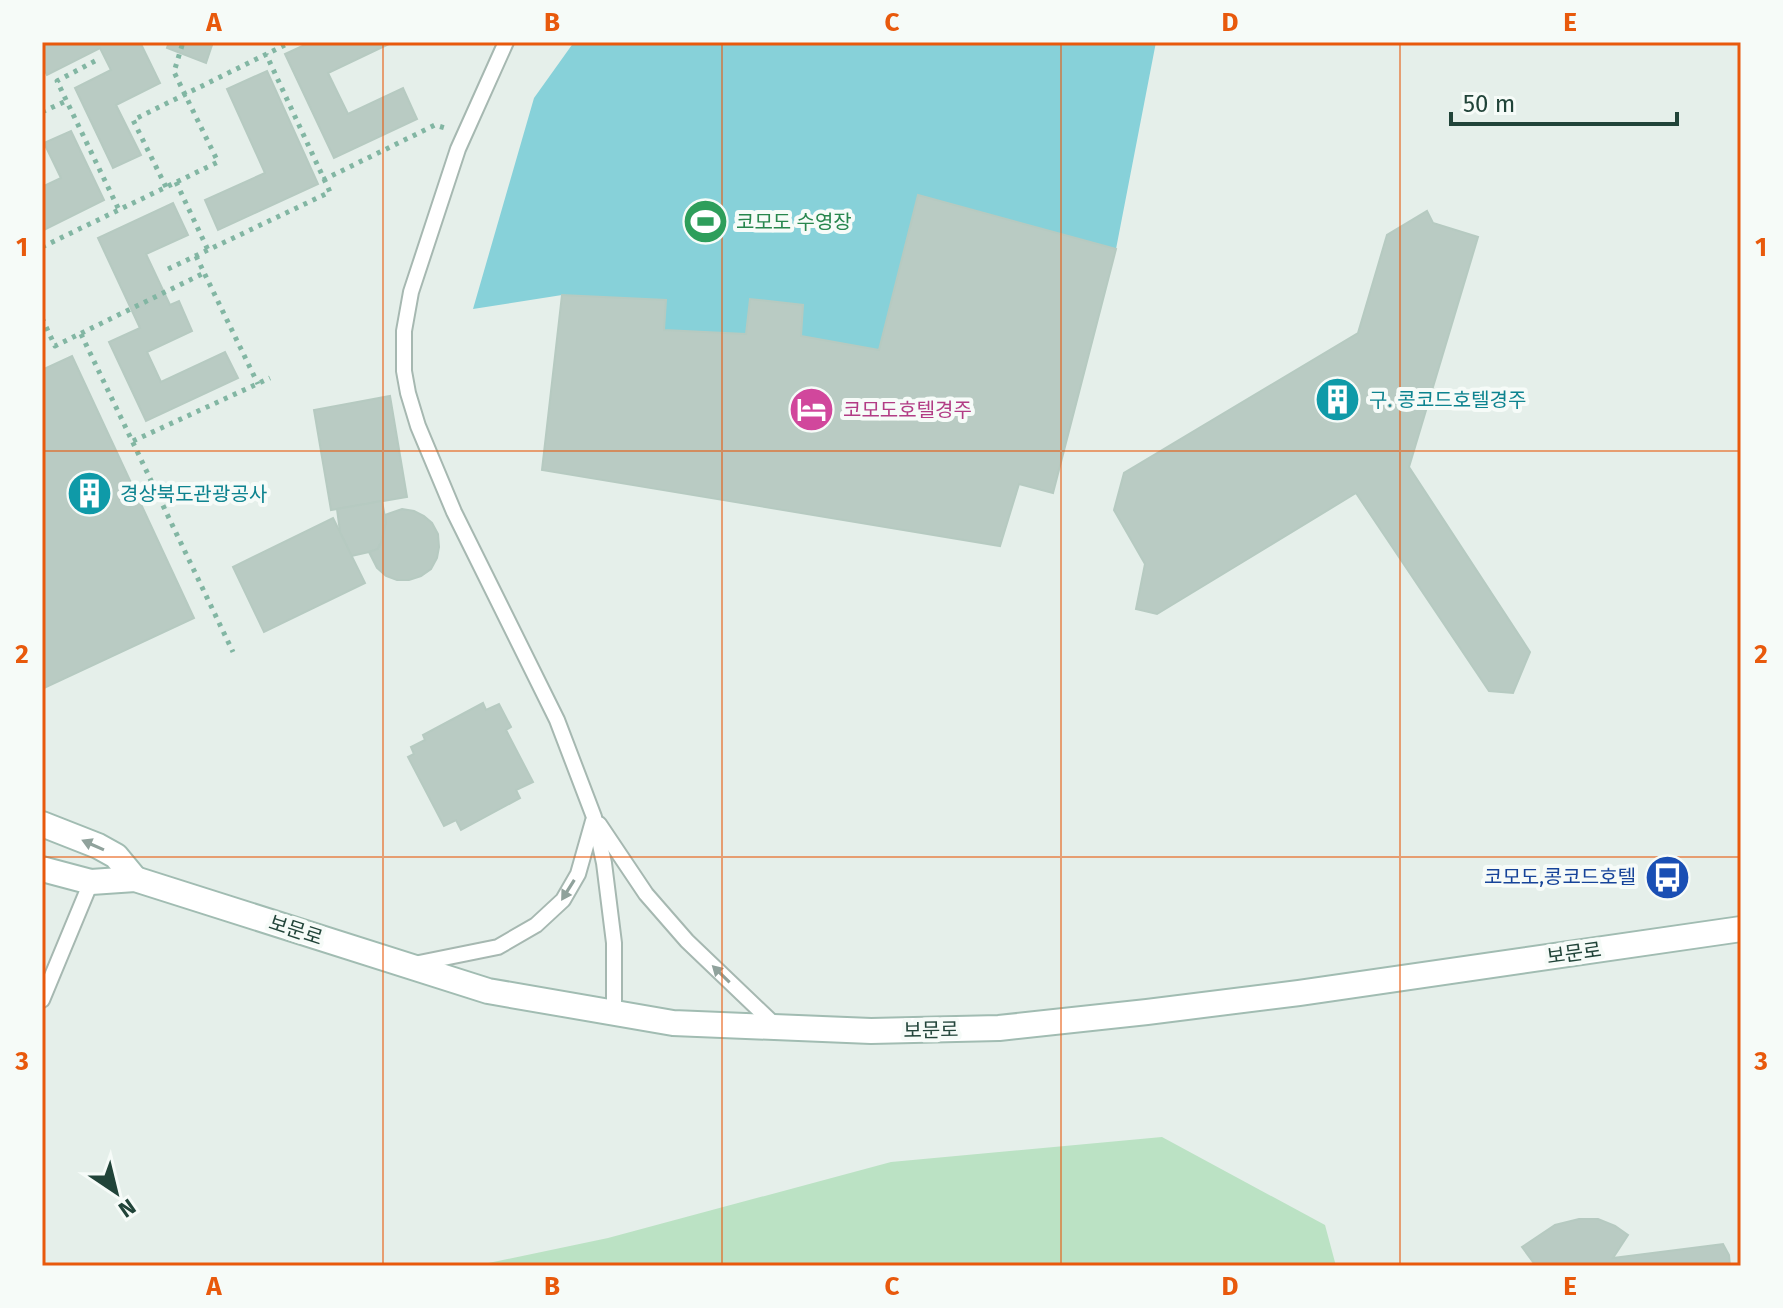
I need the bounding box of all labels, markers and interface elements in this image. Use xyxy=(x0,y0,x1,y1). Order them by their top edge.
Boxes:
text: A xyxy=(205,7,222,38)
text: B xyxy=(544,7,560,38)
text: C xyxy=(885,7,900,38)
text: D xyxy=(1222,7,1239,38)
text: E xyxy=(1563,7,1577,38)
scale bar xyxy=(1451,76,1677,126)
text: 50 m xyxy=(1463,90,1515,118)
sports icon: 코모도 수영장 xyxy=(681,198,729,246)
place label: 코모도 수영장 xyxy=(736,210,852,234)
text: 1 xyxy=(16,232,28,263)
text: 1 xyxy=(1755,232,1767,263)
building icon: 구. 콩코드호텔경주 xyxy=(1314,376,1362,424)
hotel icon: 코모도호텔경주 xyxy=(788,386,836,434)
place label: 구. 콩코드호텔경주 xyxy=(1369,388,1526,412)
place label: 코모도호텔경주 xyxy=(843,398,972,422)
building icon: 경상북도관광공사 xyxy=(65,470,113,518)
place label: 경상북도관광공사 xyxy=(120,482,267,506)
text: 2 xyxy=(15,639,29,670)
text: 2 xyxy=(1754,639,1768,670)
one-way arrow xyxy=(81,838,105,851)
bus stop icon: 코모도,콩코드호텔 xyxy=(1643,853,1691,901)
place label: 코모도,콩코드호텔 xyxy=(1484,865,1636,889)
one-way arrow xyxy=(562,879,576,901)
street label: 보문로 xyxy=(266,910,326,950)
street label: 보문로 xyxy=(1545,937,1603,969)
one-way arrow xyxy=(712,965,731,983)
street label: 보문로 xyxy=(903,1018,959,1042)
text: 3 xyxy=(14,1046,29,1077)
text: 3 xyxy=(1753,1046,1768,1077)
north arrow xyxy=(76,1152,156,1232)
text: N xyxy=(113,1193,141,1223)
text: A xyxy=(205,1271,222,1302)
text: B xyxy=(544,1271,560,1302)
text: C xyxy=(885,1271,900,1302)
text: D xyxy=(1222,1271,1239,1302)
text: E xyxy=(1563,1271,1577,1302)

